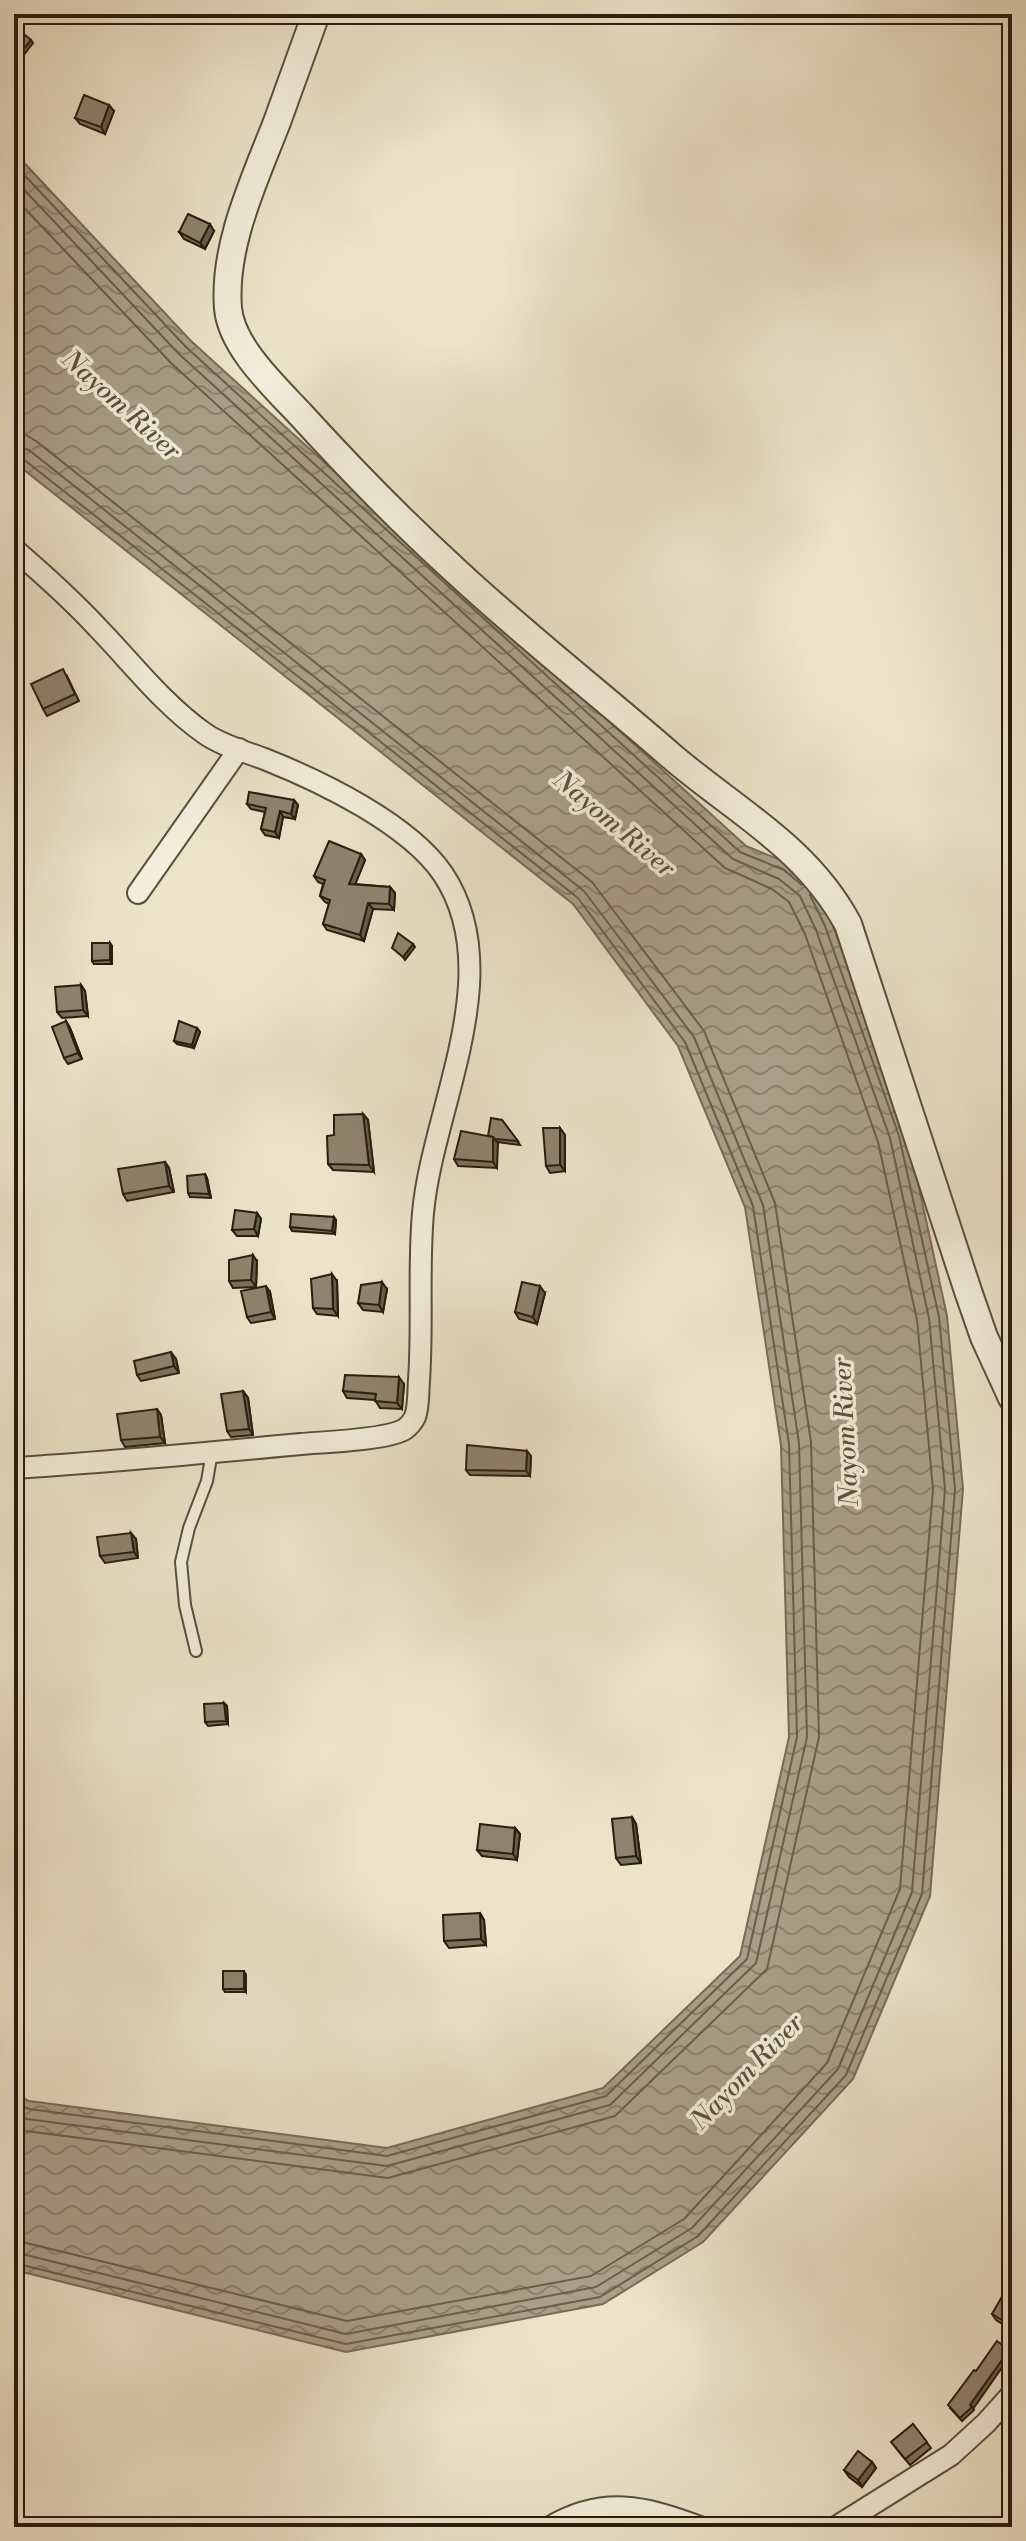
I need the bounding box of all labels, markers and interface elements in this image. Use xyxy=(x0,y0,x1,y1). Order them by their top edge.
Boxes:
water label: Nayom River xyxy=(54,343,188,467)
water label: Nayom River xyxy=(546,763,682,885)
water label: Nayom River xyxy=(826,1356,866,1508)
water label: Nayom River xyxy=(683,2007,811,2137)

